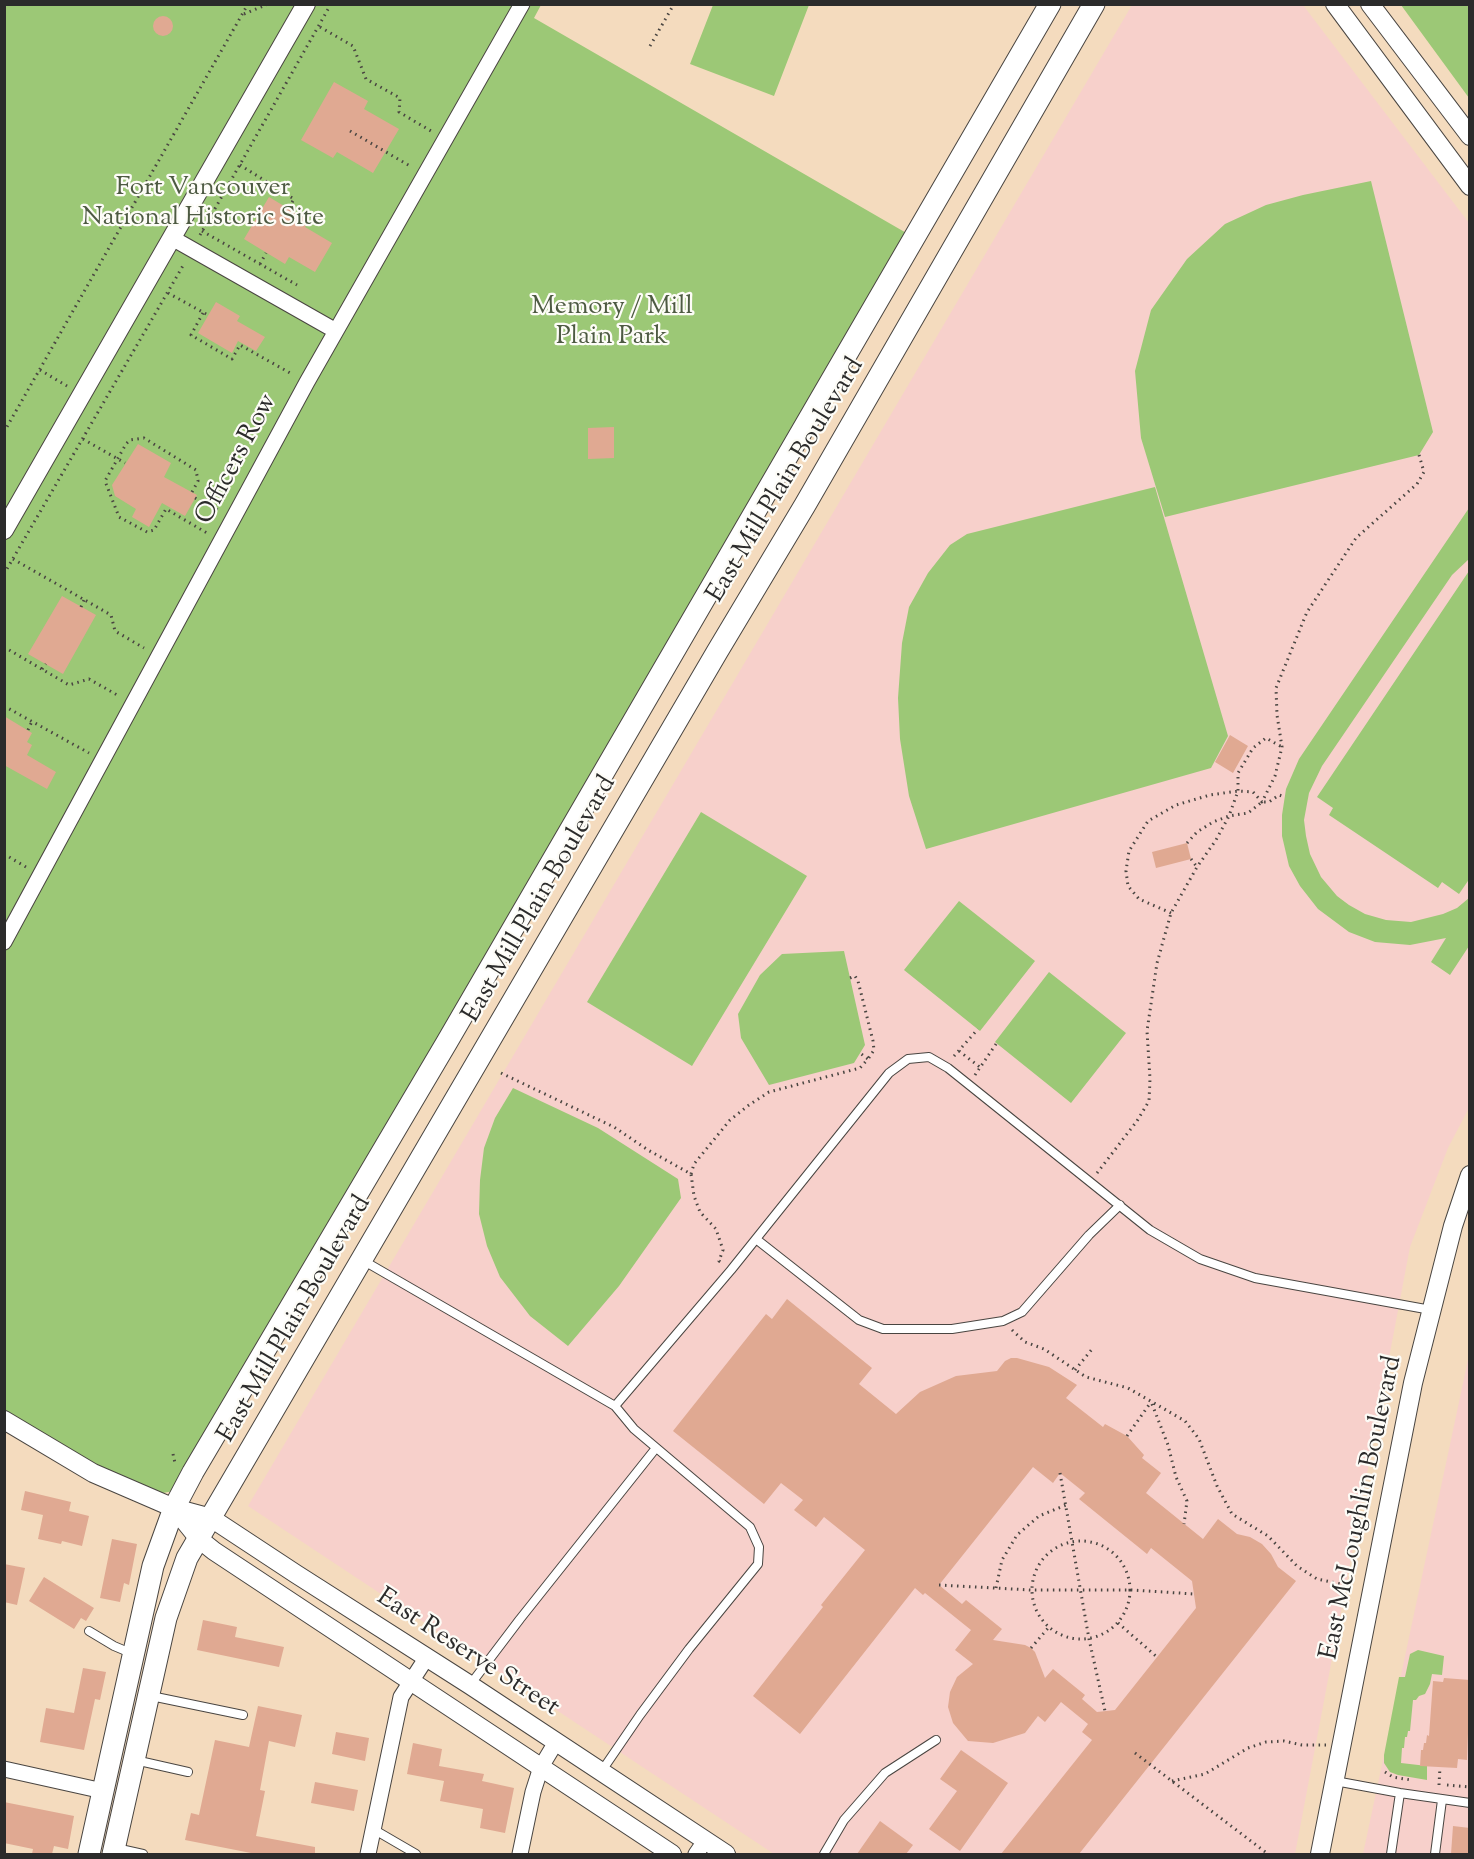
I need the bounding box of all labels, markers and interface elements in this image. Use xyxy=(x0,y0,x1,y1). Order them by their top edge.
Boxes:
park label: Fort Vancouver National Historic Site xyxy=(82,174,324,236)
park label: Memory / Mill Plain Park xyxy=(531,293,693,354)
street label: East Mill Plain Boulevard xyxy=(702,353,872,609)
street label: Officers Row xyxy=(191,389,285,531)
street label: East Mill Plain Boulevard xyxy=(458,771,624,1029)
street label: East Mill Plain Boulevard xyxy=(213,1191,379,1449)
street label: East McLoughlin Boulevard xyxy=(1316,1353,1410,1663)
street label: East Reserve Street xyxy=(370,1583,564,1725)

